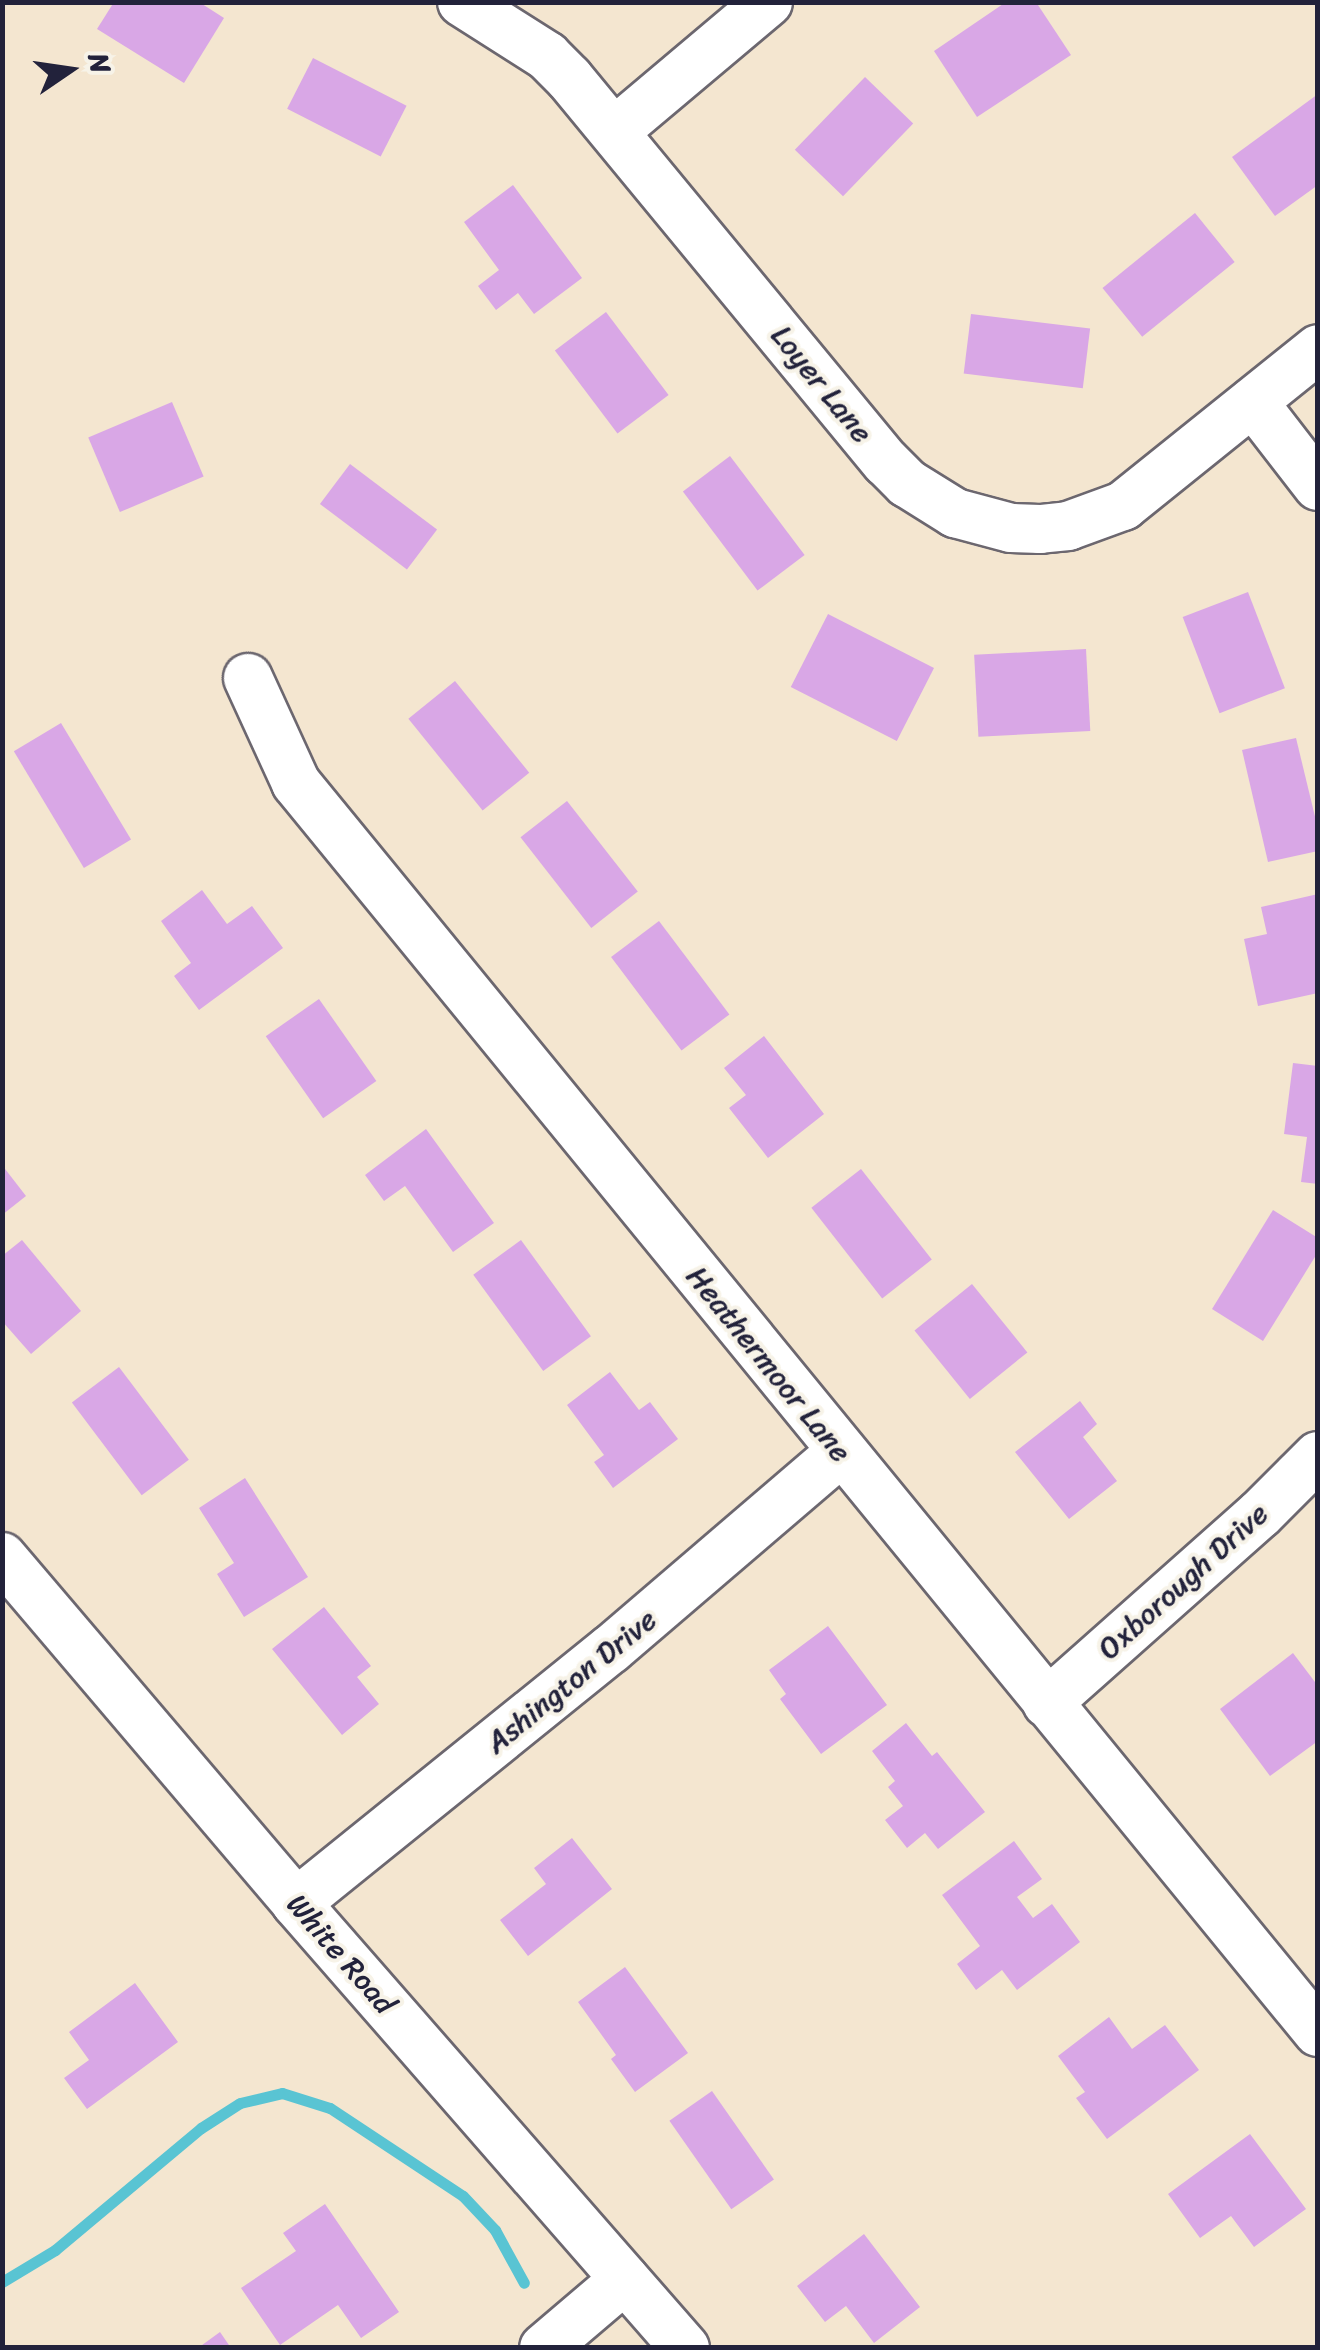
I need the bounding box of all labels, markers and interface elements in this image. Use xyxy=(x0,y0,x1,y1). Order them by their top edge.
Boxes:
north arrow xyxy=(20,20,120,120)
text: N xyxy=(74,48,126,78)
street label: Loyer Lane xyxy=(764,318,880,450)
street label: Heathermoor Lane xyxy=(679,1259,859,1469)
street label: Oxborough Drive xyxy=(1091,1495,1275,1667)
street label: Ashington Drive xyxy=(478,1601,664,1761)
street label: White Road xyxy=(279,1886,403,2022)

